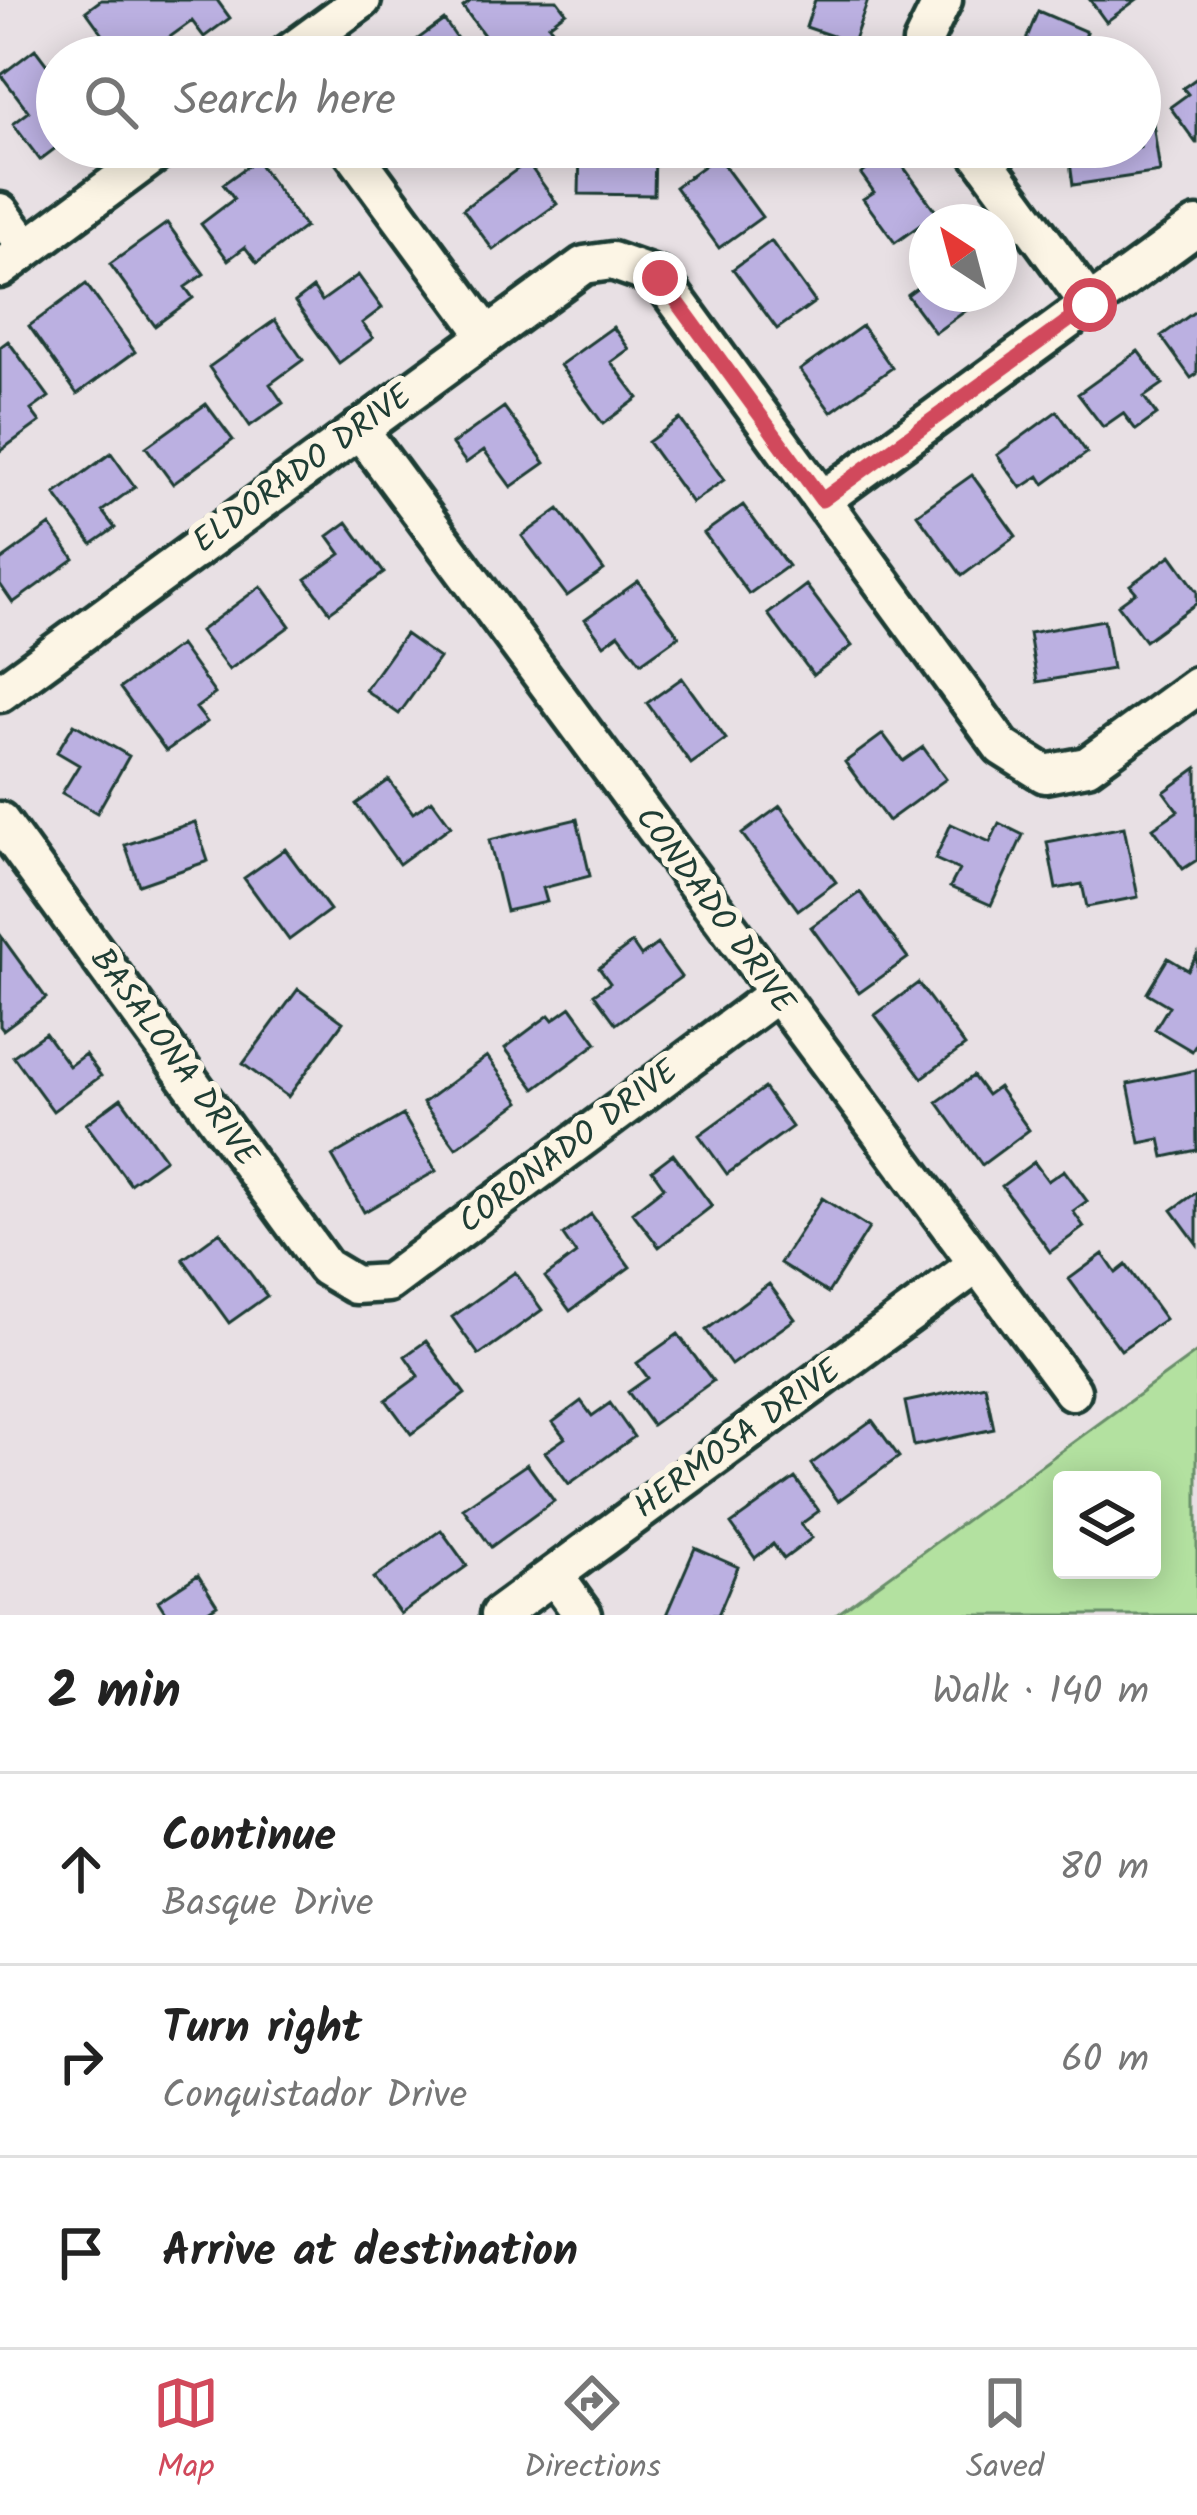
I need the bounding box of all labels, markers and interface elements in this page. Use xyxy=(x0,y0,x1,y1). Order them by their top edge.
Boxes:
search box xyxy=(36,36,1161,168)
text: Search here xyxy=(174,66,396,138)
icon: search xyxy=(78,69,144,135)
north arrow xyxy=(909,204,1017,312)
route end xyxy=(633,251,687,305)
route start xyxy=(1063,278,1117,332)
street label: ELDORADO DRIVE xyxy=(182,372,425,568)
street label: CONDADO DRIVE xyxy=(620,796,808,1027)
street label: BASALONA DRIVE xyxy=(75,937,271,1179)
street label: CORONADO DRIVE xyxy=(448,1047,691,1249)
street label: HERMOSA DRIVE xyxy=(623,1346,853,1534)
map controls xyxy=(1053,1471,1161,1579)
button: layers xyxy=(1053,1471,1161,1579)
text: 2 min xyxy=(48,1653,181,1734)
text: Walk · 140 m xyxy=(932,1662,1149,1724)
text: Continue xyxy=(162,1802,336,1874)
icon: ahead xyxy=(48,1836,114,1902)
text: 80 m xyxy=(1059,1838,1149,1900)
text: Basque Drive xyxy=(162,1874,374,1936)
text: Turn right xyxy=(162,1994,362,2066)
icon: right xyxy=(48,2028,114,2094)
text: 60 m xyxy=(1061,2030,1149,2092)
text: Conquistador Drive xyxy=(162,2066,467,2128)
text: Arrive at destination xyxy=(162,2217,578,2289)
icon: arrive xyxy=(48,2220,114,2286)
tab: Map xyxy=(153,2370,219,2495)
tab: Directions xyxy=(524,2370,661,2495)
tab: Saved xyxy=(966,2370,1044,2495)

